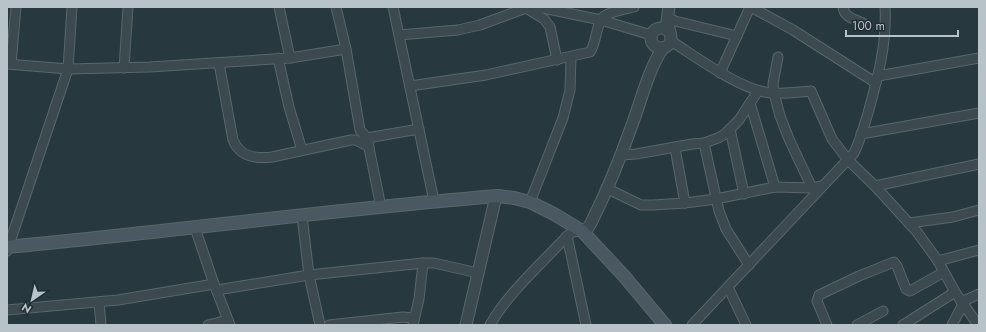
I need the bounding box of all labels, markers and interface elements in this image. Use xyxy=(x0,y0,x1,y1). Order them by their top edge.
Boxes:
scale bar xyxy=(846,12,958,38)
text: 100 m xyxy=(852,17,885,35)
north arrow xyxy=(12,280,52,320)
text: N xyxy=(18,299,35,317)

